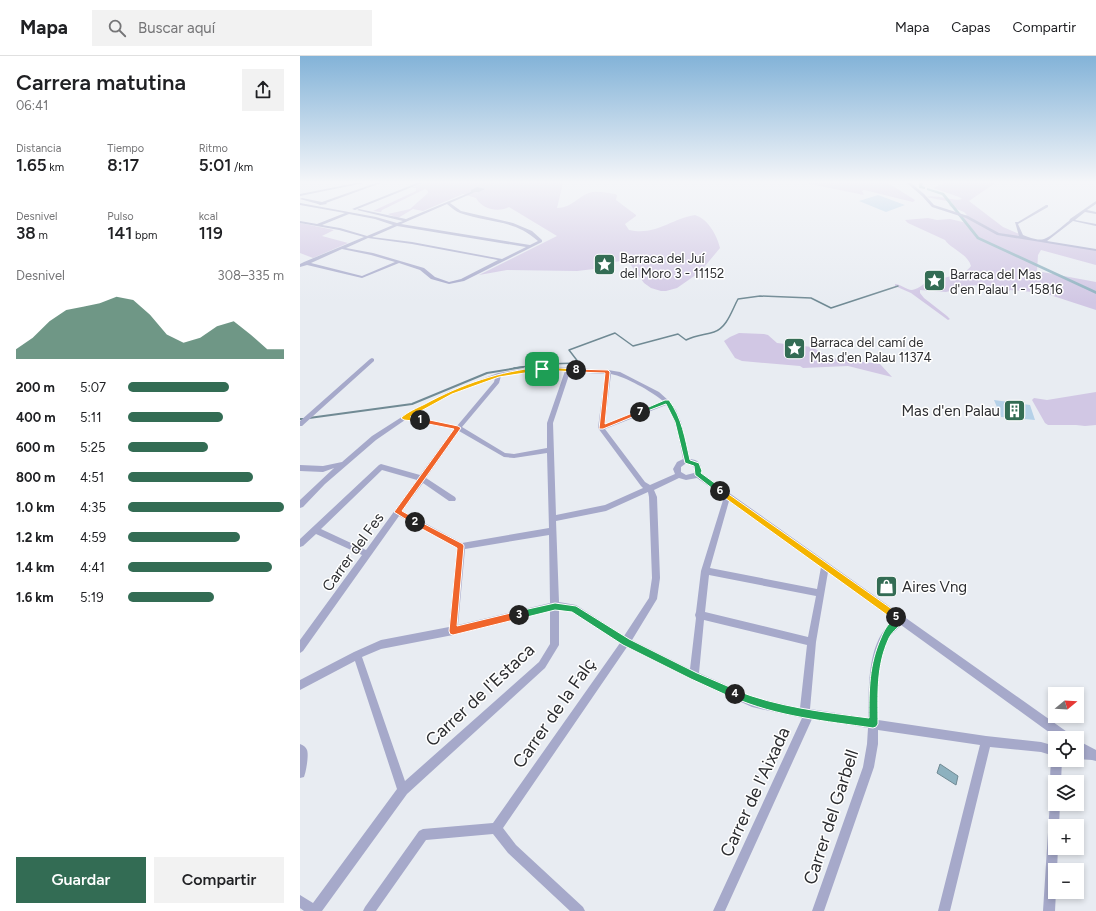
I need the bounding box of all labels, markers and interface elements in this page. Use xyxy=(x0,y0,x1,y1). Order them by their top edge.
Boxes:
search box xyxy=(92,10,372,46)
text: Mapa xyxy=(20,16,68,39)
icon: search xyxy=(106,17,128,39)
text: Buscar aquí xyxy=(138,19,215,37)
text: Mapa xyxy=(895,19,929,36)
text: Capas xyxy=(951,19,990,36)
text: Compartir xyxy=(1012,19,1076,36)
text: Carrera matutina xyxy=(16,69,186,96)
button: share xyxy=(242,69,284,111)
text: 06:41 xyxy=(16,98,48,113)
text: Distancia xyxy=(16,142,61,155)
text: Tiempo xyxy=(107,142,144,155)
text: Ritmo xyxy=(199,142,228,155)
text: 1.65 xyxy=(16,155,47,175)
text: 8:17 xyxy=(107,155,139,175)
text: 5:01 xyxy=(199,155,231,175)
text: km xyxy=(47,161,64,174)
text: /km xyxy=(231,161,253,174)
text: Desnivel xyxy=(16,210,57,223)
text: Pulso xyxy=(107,210,134,223)
text: kcal xyxy=(199,210,218,223)
text: 38 xyxy=(16,223,36,243)
text: 141 xyxy=(107,223,132,243)
text: 119 xyxy=(199,223,223,243)
text: m xyxy=(36,229,48,242)
text: bpm xyxy=(132,229,157,242)
place label: Barraca del Juí del Moro 3 - 11152 xyxy=(620,251,724,281)
place icon: Barraca del Juí del Moro 3 - 11152 xyxy=(591,252,617,278)
place label: Barraca del Mas d'en Palau 1 - 15816 xyxy=(950,267,1063,297)
text: Desnivel xyxy=(16,268,65,283)
text: 308–335 m xyxy=(218,268,284,283)
place icon: Barraca del Mas d'en Palau 1 - 15816 xyxy=(922,268,948,294)
place label: Barraca del camí de Mas d'en Palau 11374 xyxy=(810,335,932,365)
place icon: Barraca del camí de Mas d'en Palau 11374 xyxy=(782,336,808,362)
pin xyxy=(525,352,559,386)
icon: arrive xyxy=(531,358,553,380)
pin: 8 xyxy=(566,360,586,380)
text: 8 xyxy=(573,363,579,376)
text: 200 m xyxy=(16,380,55,395)
text: 5:07 xyxy=(80,380,106,395)
building icon: Mas d'en Palau xyxy=(1002,398,1028,424)
pin: 7 xyxy=(630,402,650,422)
place label: Mas d'en Palau xyxy=(901,402,1000,420)
text: 7 xyxy=(637,405,643,418)
text: 400 m xyxy=(16,410,56,425)
text: 5:11 xyxy=(80,410,102,425)
pin: 1 xyxy=(410,410,430,430)
text: 1 xyxy=(418,413,422,426)
text: 600 m xyxy=(16,440,55,455)
text: 5:25 xyxy=(80,440,106,455)
text: 800 m xyxy=(16,470,55,485)
text: 4:51 xyxy=(80,470,104,485)
pin: 6 xyxy=(710,481,730,501)
text: 6 xyxy=(717,484,723,497)
text: 1.0 km xyxy=(16,500,55,515)
text: 4:35 xyxy=(80,500,106,515)
street label: Carrer del Fes xyxy=(318,509,388,595)
pin: 2 xyxy=(405,512,425,532)
text: 2 xyxy=(412,515,418,528)
text: 1.2 km xyxy=(16,530,54,545)
text: 4:59 xyxy=(80,530,106,545)
text: 1.4 km xyxy=(16,560,54,575)
text: 4:41 xyxy=(80,560,105,575)
shop icon: Aires Vng xyxy=(873,574,899,600)
place label: Aires Vng xyxy=(902,578,967,596)
text: 1.6 km xyxy=(16,590,54,605)
text: 5:19 xyxy=(80,590,104,605)
pin: 3 xyxy=(509,605,529,625)
pin: 5 xyxy=(886,607,906,627)
text: 3 xyxy=(516,608,522,621)
text: 5 xyxy=(893,610,899,623)
street label: Carrer de l'Estaca xyxy=(421,639,539,751)
street label: Carrer de la Falç xyxy=(508,653,600,772)
pin: 4 xyxy=(725,684,745,704)
text: 4 xyxy=(732,687,738,700)
north arrow xyxy=(1048,687,1084,723)
map controls xyxy=(1048,687,1084,899)
street label: Carrer de l'Aixada xyxy=(715,724,795,860)
button: locate xyxy=(1048,731,1084,767)
street label: Carrer del Garbell xyxy=(799,747,863,887)
button: layers xyxy=(1048,775,1084,811)
button: + xyxy=(1048,819,1084,855)
button: Guardar xyxy=(16,857,146,903)
button: Compartir xyxy=(154,857,284,903)
button: − xyxy=(1048,863,1084,899)

